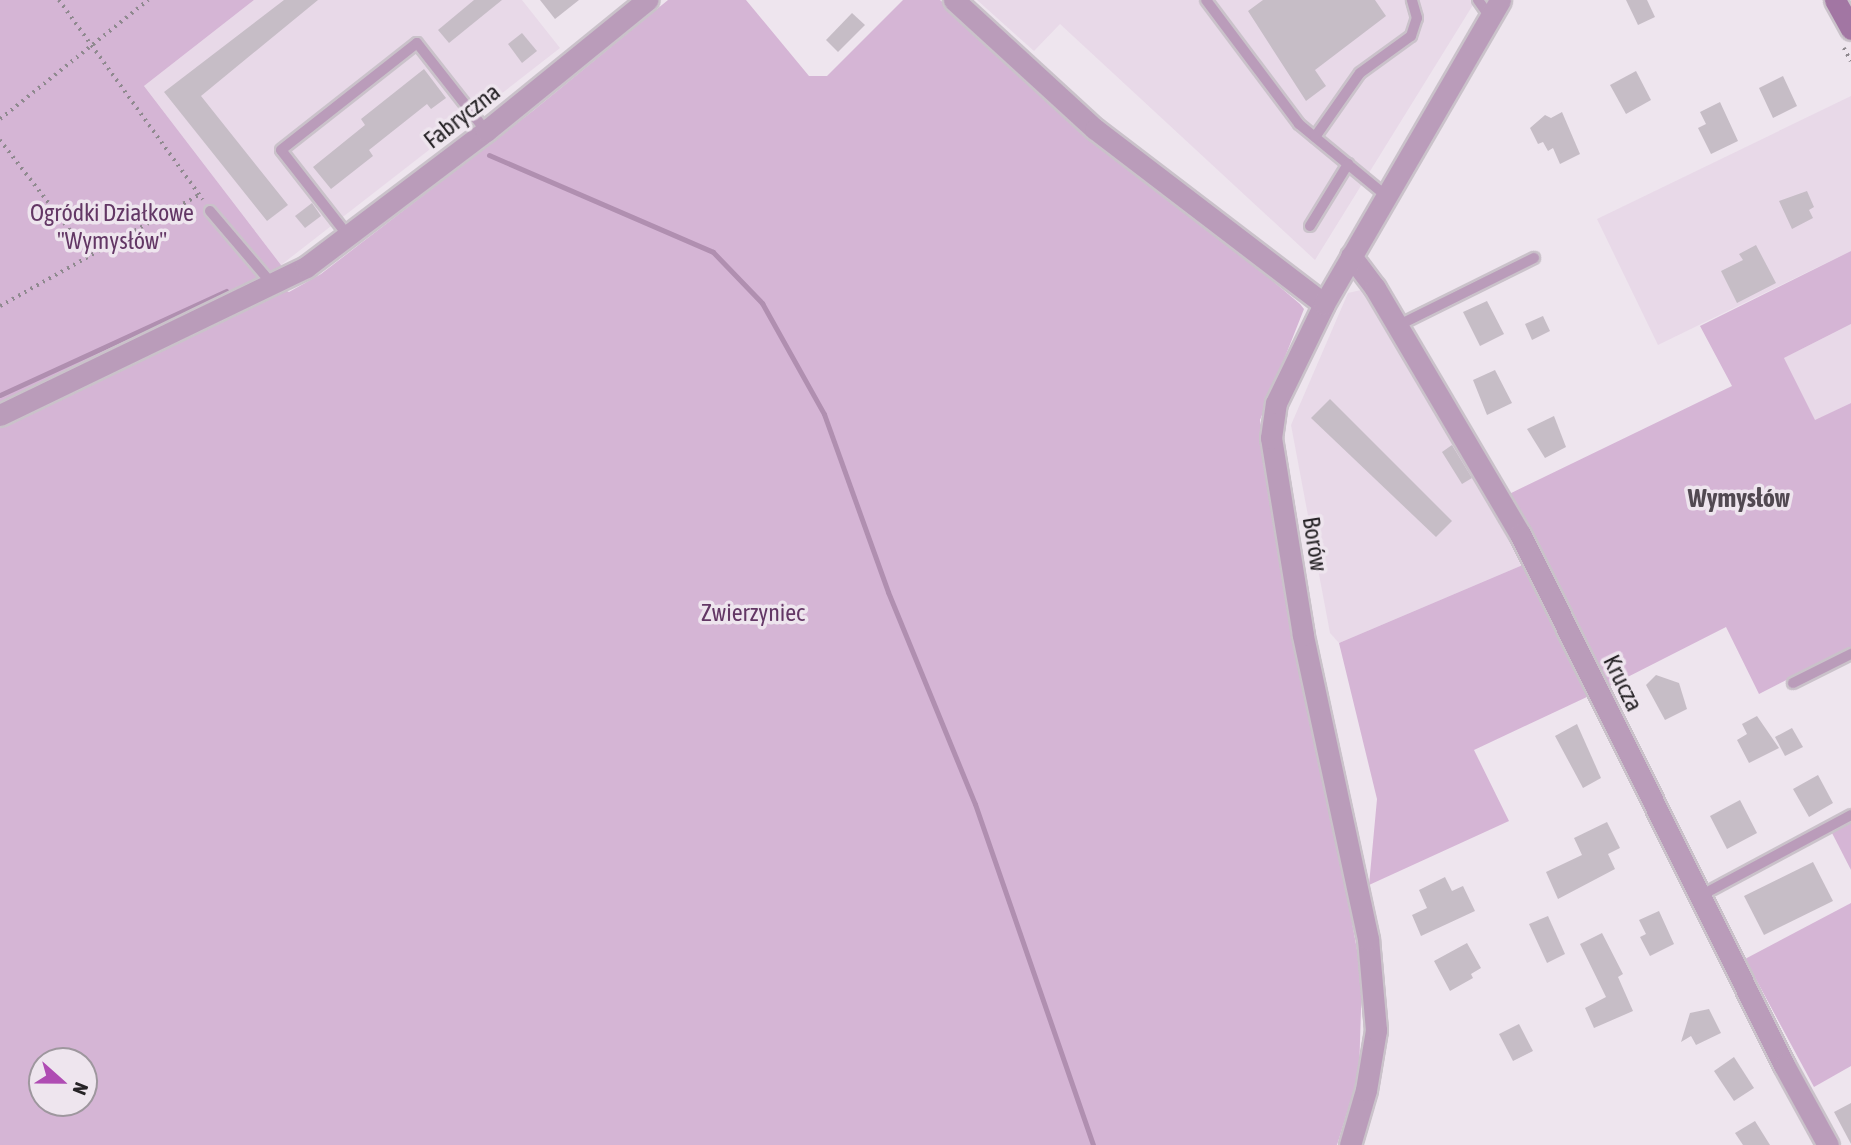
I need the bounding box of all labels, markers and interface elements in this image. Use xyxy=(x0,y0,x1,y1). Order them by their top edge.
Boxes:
street label: Fabryczna xyxy=(418,77,506,155)
park label: Ogródki Działkowe "Wymysłów" xyxy=(30,199,194,255)
district label: Wymysłów xyxy=(1688,483,1790,515)
street label: Borów xyxy=(1296,515,1334,573)
park label: Zwierzyniec xyxy=(701,599,805,627)
street label: Krucza xyxy=(1597,650,1649,716)
north arrow xyxy=(28,1047,98,1117)
text: N xyxy=(68,1080,93,1098)

